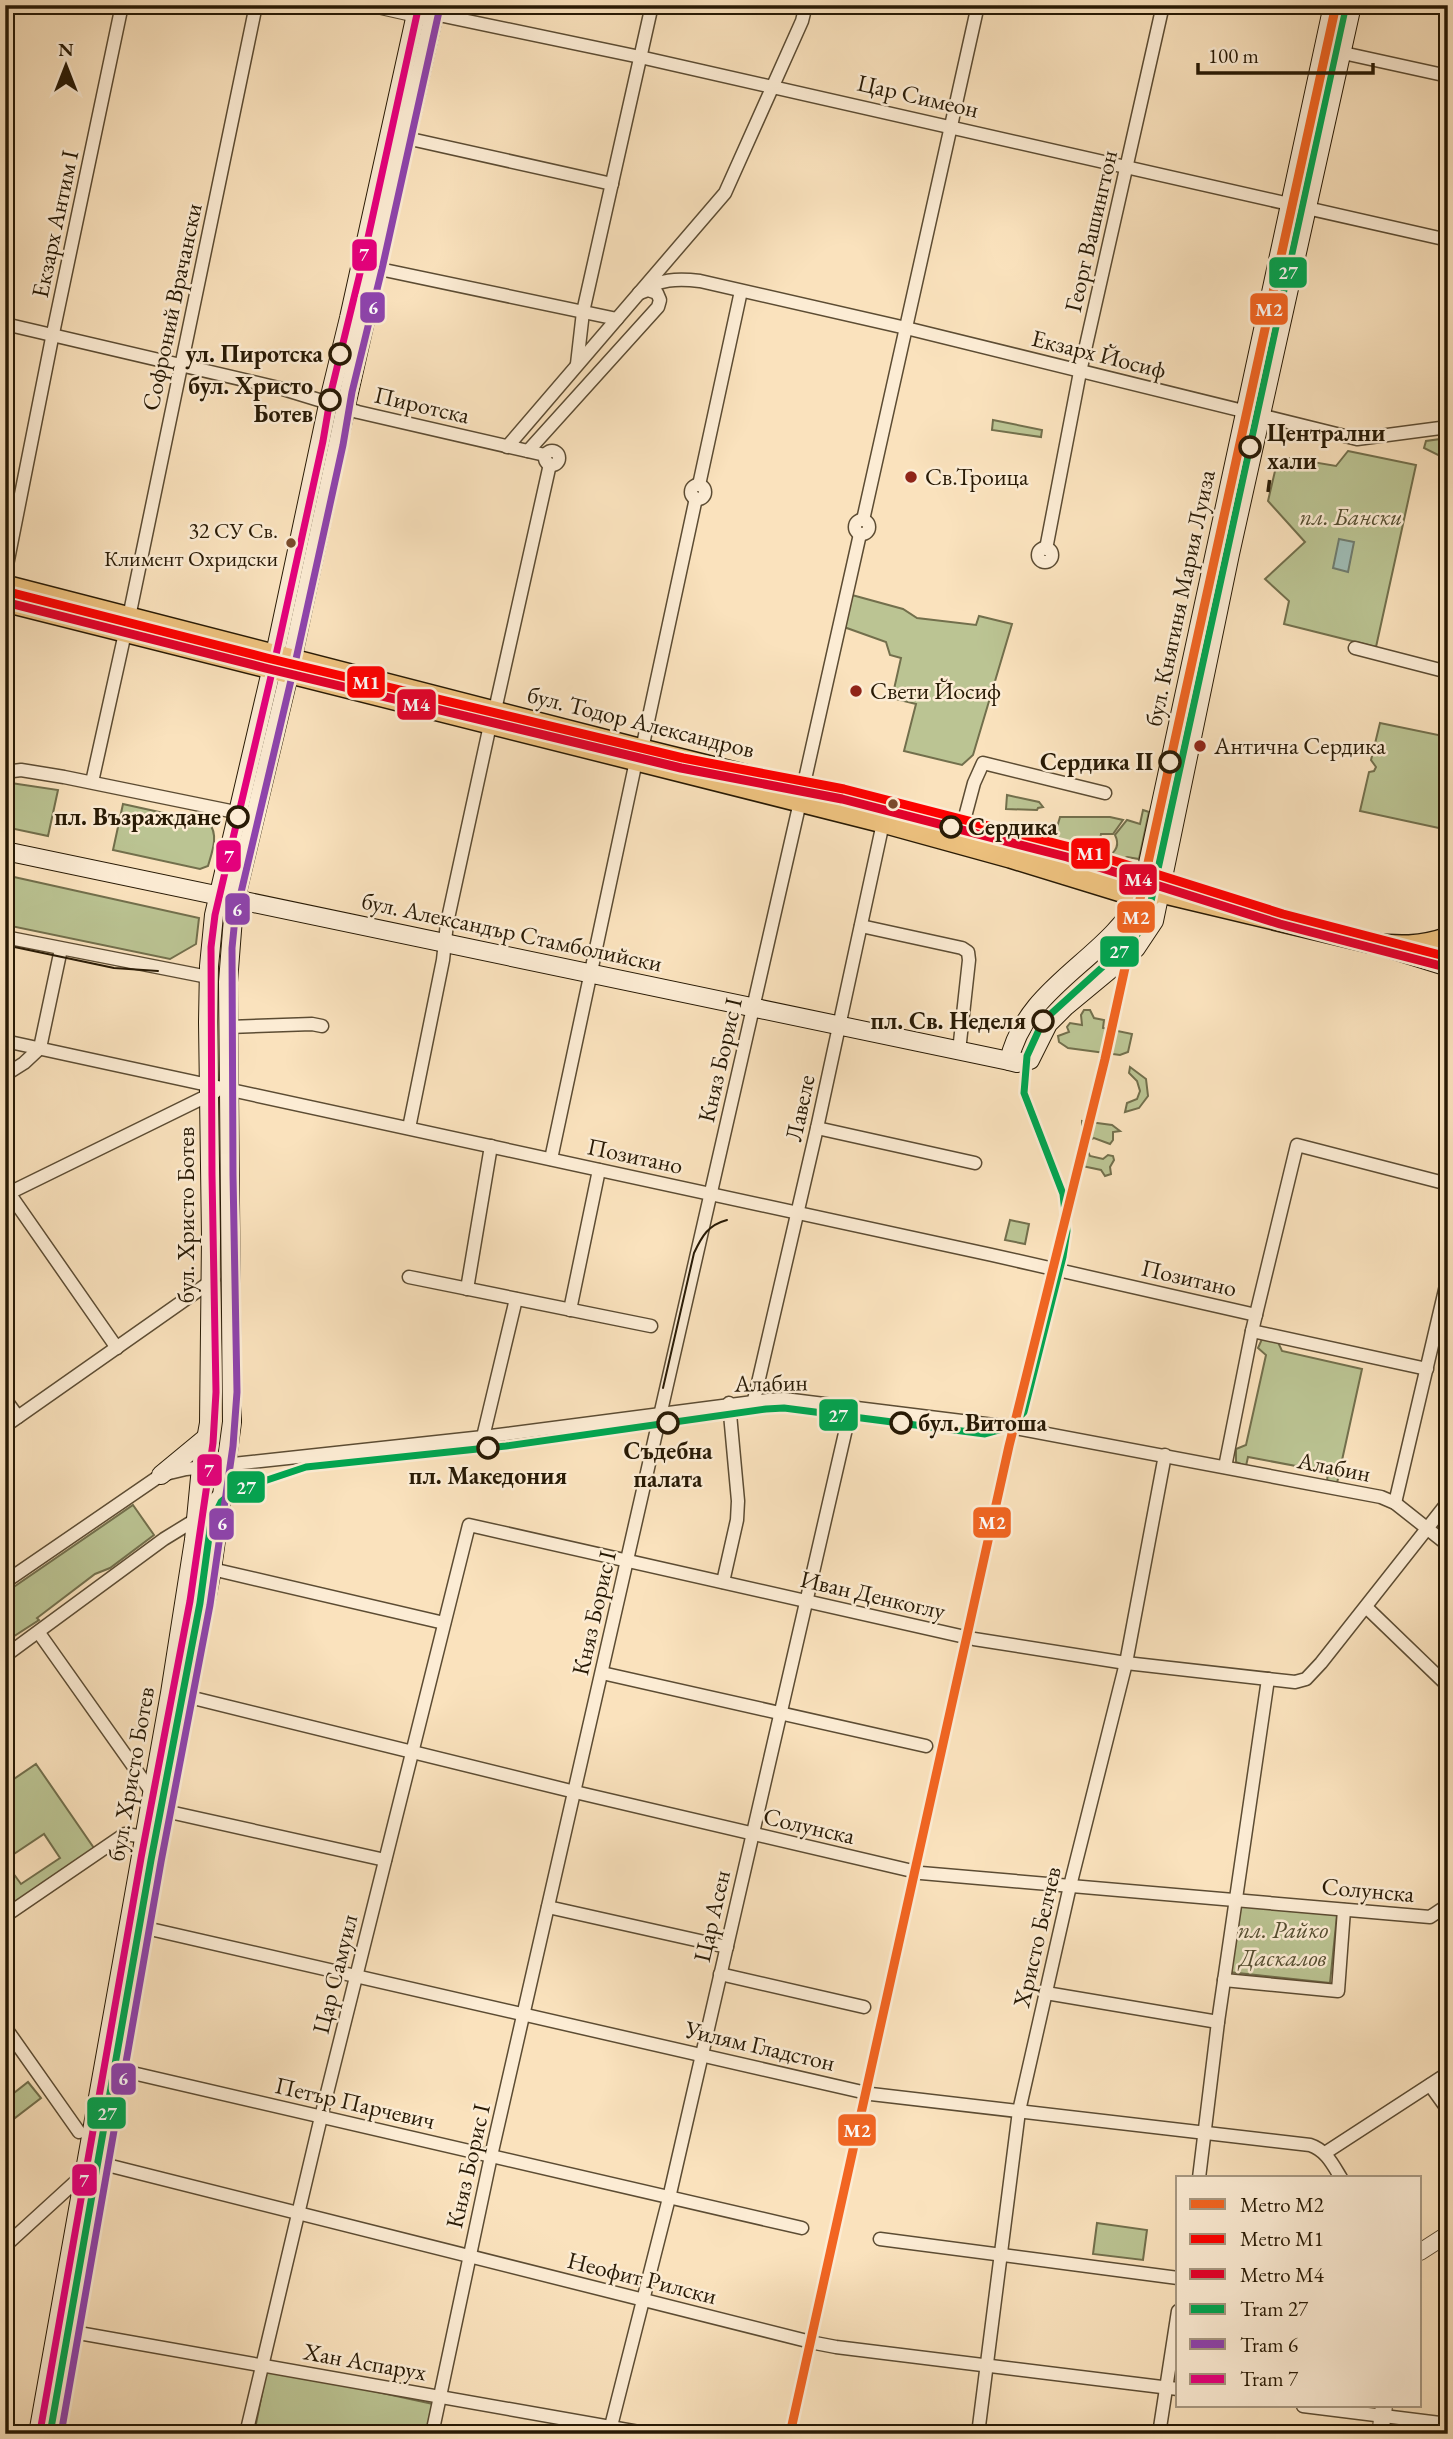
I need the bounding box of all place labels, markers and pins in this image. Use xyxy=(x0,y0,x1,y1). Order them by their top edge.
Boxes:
place label: ул. Пиротска xyxy=(185,338,323,370)
marker: ул. Пиротска xyxy=(329,343,351,365)
place label: бул. Христо Ботев xyxy=(188,370,313,429)
marker: бул. Христо Ботев xyxy=(319,389,341,411)
place label: Централни хали xyxy=(1267,417,1385,476)
marker: Централни хали xyxy=(1239,436,1261,458)
place label: Св.Троица xyxy=(925,461,1029,492)
marker: Св.Троица xyxy=(903,469,919,485)
place label: 32 СУ Св. Климент Охридски xyxy=(104,516,278,573)
marker: 32 СУ Св. Климент Охридски xyxy=(284,536,298,550)
place label: Свети Йосиф xyxy=(870,675,1001,706)
marker: Свети Йосиф xyxy=(848,683,864,699)
place label: Антична Сердика xyxy=(1213,730,1386,761)
marker: Антична Сердика xyxy=(1192,738,1208,754)
place label: Сердика II xyxy=(1040,746,1153,777)
marker: Сердика II xyxy=(1159,751,1181,773)
unlabelled marker xyxy=(886,797,900,811)
place label: пл. Възраждане xyxy=(54,801,221,832)
marker: пл. Възраждане xyxy=(227,806,249,828)
place label: Сердика xyxy=(968,811,1058,842)
marker: Сердика xyxy=(940,816,962,838)
place label: пл. Св. Неделя xyxy=(870,1005,1026,1036)
marker: пл. Св. Неделя xyxy=(1032,1010,1054,1032)
place label: бул. Витоша xyxy=(918,1407,1047,1439)
marker: Съдебна палата xyxy=(657,1412,679,1434)
marker: бул. Витоша xyxy=(890,1412,912,1434)
place label: Съдебна палата xyxy=(623,1435,713,1494)
marker: пл. Македония xyxy=(477,1437,499,1459)
place label: пл. Македония xyxy=(409,1460,567,1491)

